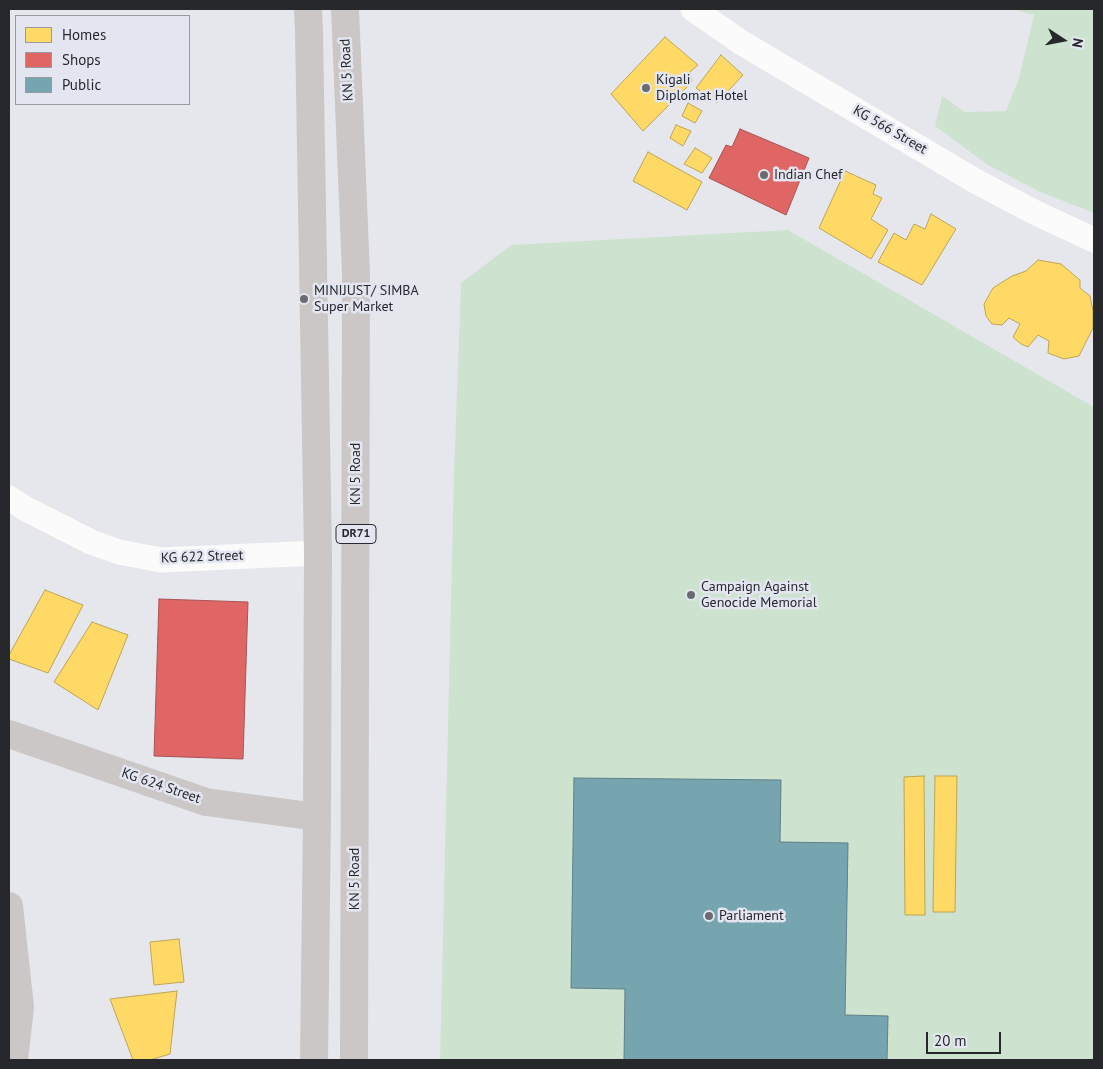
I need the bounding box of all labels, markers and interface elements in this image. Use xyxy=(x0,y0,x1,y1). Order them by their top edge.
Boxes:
legend xyxy=(15,15,190,105)
north arrow xyxy=(1038,15,1088,65)
text: Homes xyxy=(62,25,106,44)
text: N xyxy=(1068,37,1087,49)
street label: KN 5 Road xyxy=(337,38,357,102)
text: Shops xyxy=(62,50,101,69)
place label: Kigali Diplomat Hotel xyxy=(656,72,748,104)
text: Public xyxy=(62,75,101,94)
marker: Kigali Diplomat Hotel xyxy=(640,82,652,94)
street label: KG 566 Street xyxy=(850,102,930,158)
place label: Indian Chef xyxy=(774,167,843,183)
marker: Indian Chef xyxy=(758,169,770,181)
place label: MINIJUST/ SIMBA Super Market xyxy=(314,283,419,316)
marker: MINIJUST/ SIMBA Super Market xyxy=(298,293,310,305)
street label: KN 5 Road xyxy=(348,443,364,505)
road number: DR71 xyxy=(336,524,376,544)
street label: KG 622 Street xyxy=(160,547,244,567)
place label: Campaign Against Genocide Memorial xyxy=(701,579,817,612)
marker: Campaign Against Genocide Memorial xyxy=(685,589,697,601)
street label: KG 624 Street xyxy=(119,765,203,807)
street label: KN 5 Road xyxy=(347,848,363,910)
place label: Parliament xyxy=(719,908,784,924)
marker: Parliament xyxy=(703,910,715,922)
scale bar xyxy=(928,1022,1003,1054)
text: 20 m xyxy=(934,1031,967,1050)

